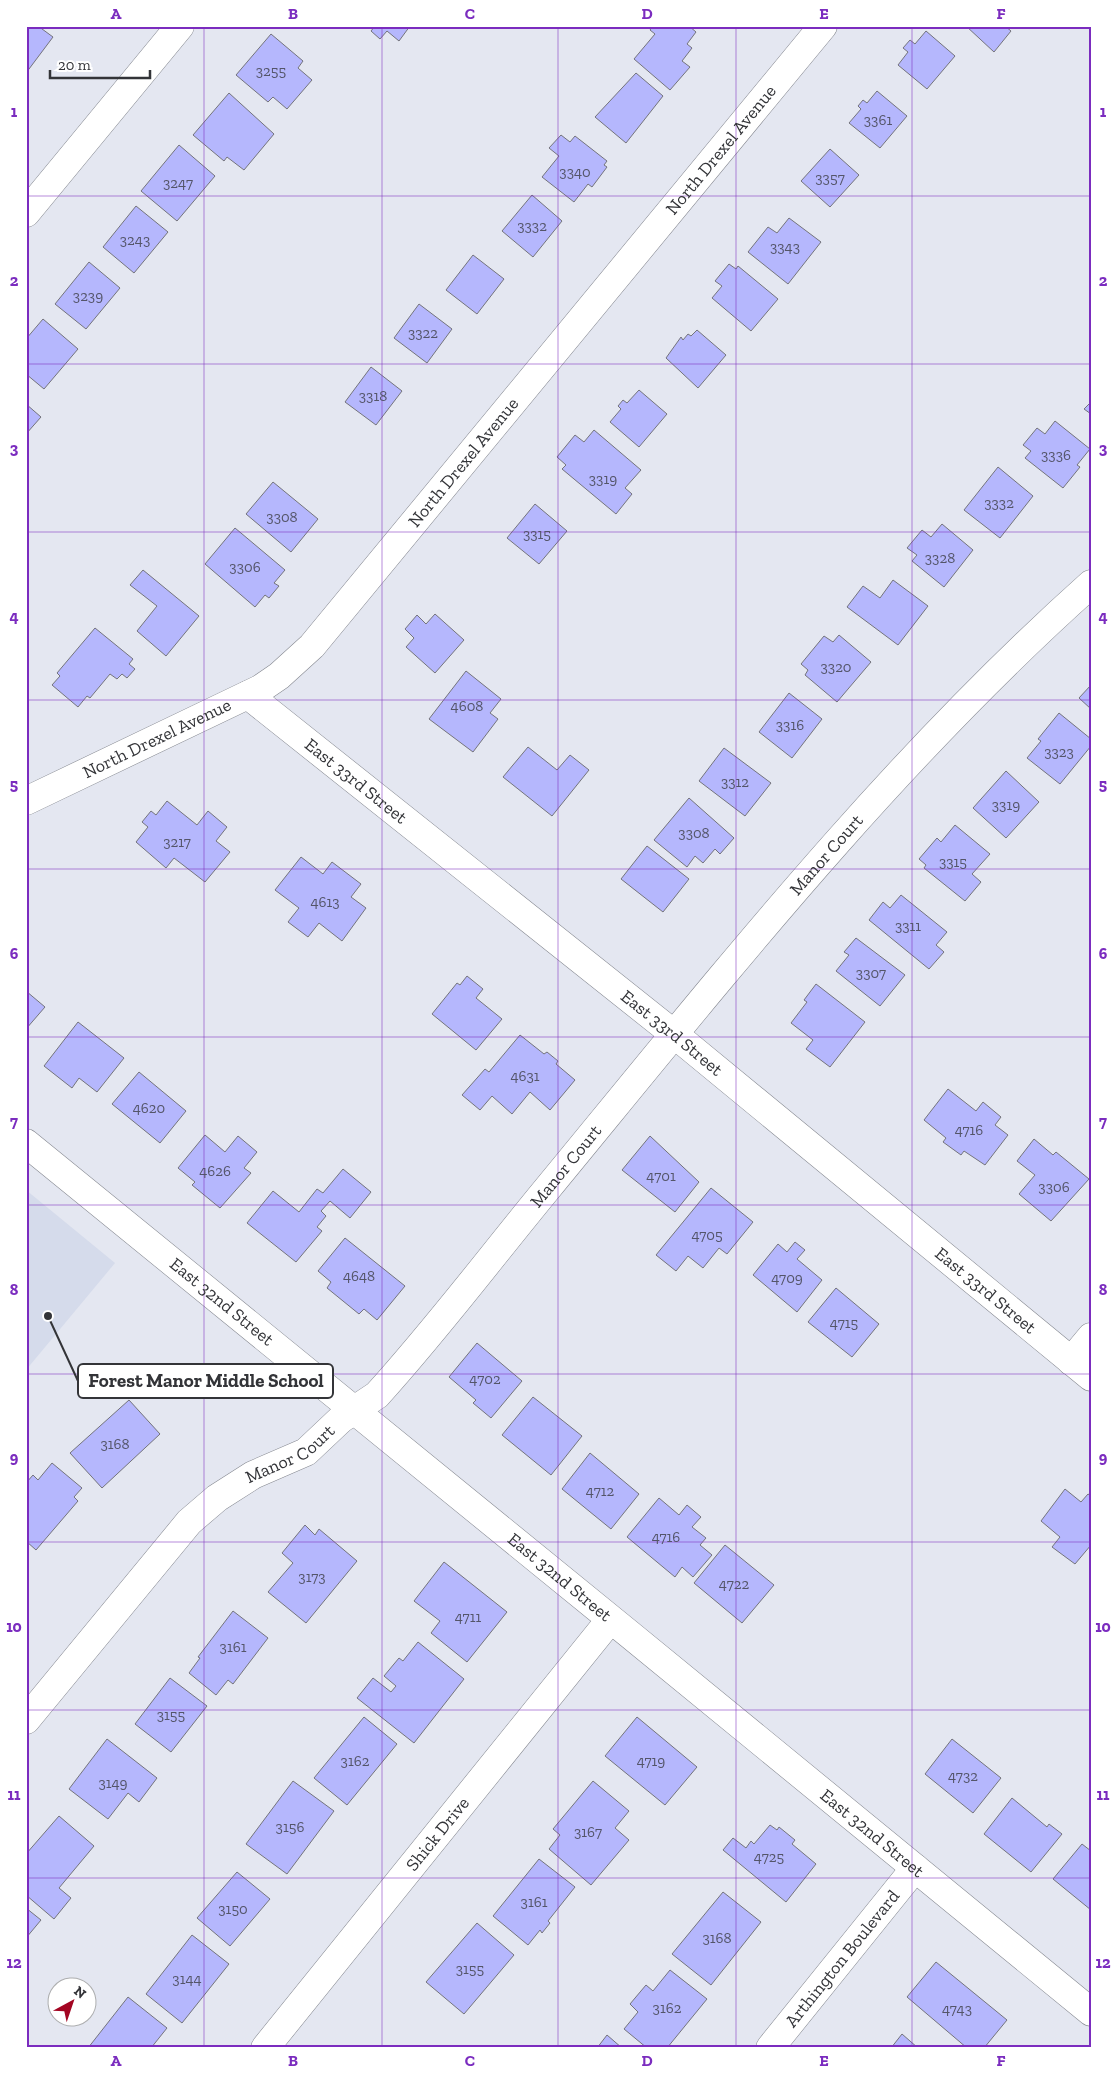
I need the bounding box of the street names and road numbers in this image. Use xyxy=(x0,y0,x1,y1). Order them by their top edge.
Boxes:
street label: North Drexel Avenue xyxy=(661,80,781,219)
street label: North Drexel Avenue xyxy=(403,393,523,532)
street label: North Drexel Avenue xyxy=(79,694,234,783)
street label: East 33rd Street xyxy=(300,734,412,829)
street label: Manor Court xyxy=(785,809,868,900)
street label: East 33rd Street xyxy=(616,985,727,1081)
street label: Manor Court xyxy=(525,1120,606,1212)
street label: East 33rd Street xyxy=(931,1242,1041,1339)
street label: East 32nd Street xyxy=(165,1253,279,1351)
street label: Manor Court xyxy=(242,1419,340,1488)
street label: East 32nd Street xyxy=(503,1528,616,1626)
street label: East 32nd Street xyxy=(816,1784,929,1882)
street label: Shick Drive xyxy=(401,1792,474,1875)
street label: Arthington Boulevard xyxy=(780,1885,904,2032)

